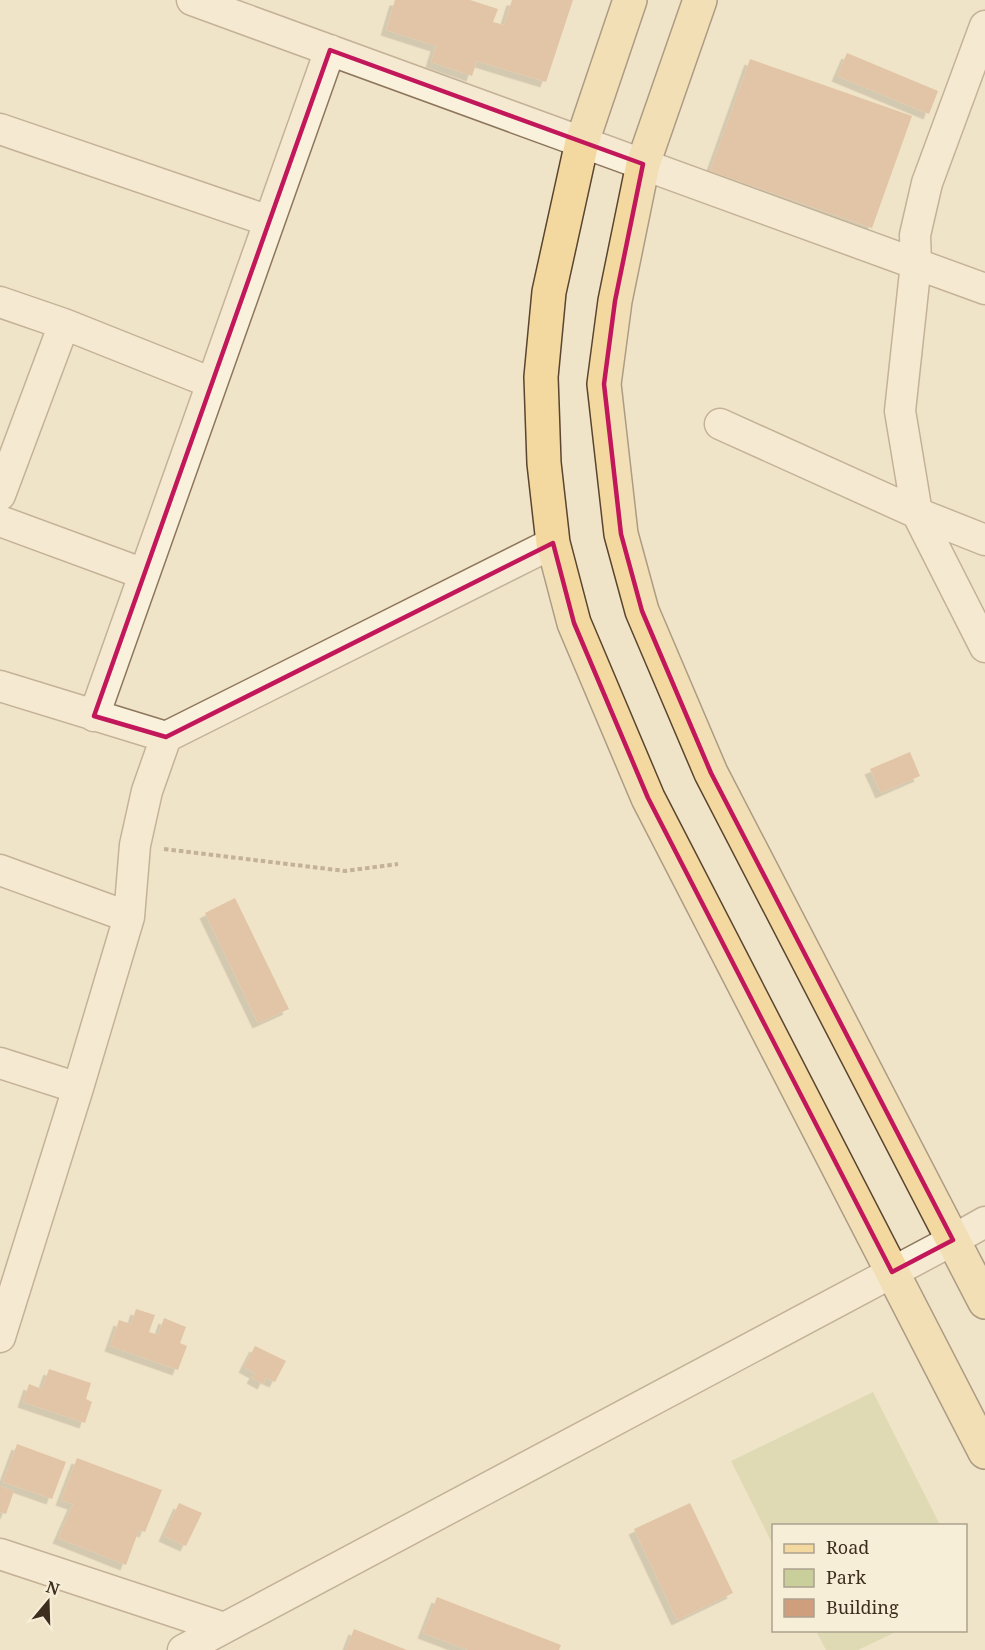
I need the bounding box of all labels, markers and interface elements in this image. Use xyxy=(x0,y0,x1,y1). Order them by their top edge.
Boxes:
legend xyxy=(772,1524,967,1632)
text: Road xyxy=(826,1535,869,1559)
text: Park xyxy=(826,1565,866,1589)
north arrow xyxy=(18,1572,78,1632)
text: N xyxy=(43,1575,63,1600)
text: Building xyxy=(826,1595,899,1619)

